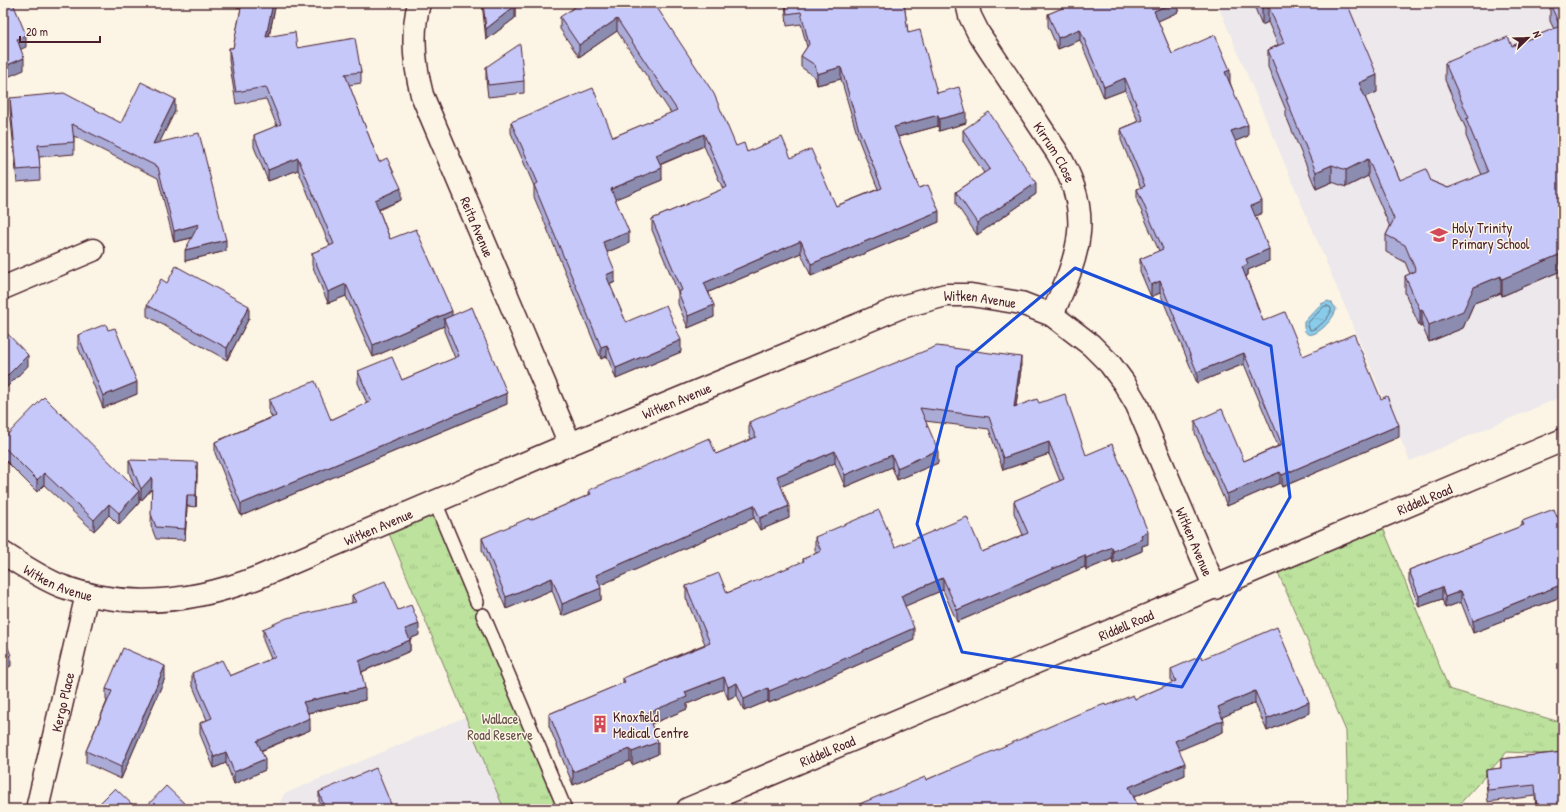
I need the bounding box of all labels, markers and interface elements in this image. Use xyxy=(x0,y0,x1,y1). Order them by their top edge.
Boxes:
scale bar xyxy=(20,18,100,44)
north arrow xyxy=(1508,18,1548,58)
text: 20 m xyxy=(26,23,48,40)
text: N xyxy=(1530,29,1545,40)
street label: Kirrum Close xyxy=(1030,118,1081,185)
street label: Reita Avenue xyxy=(457,193,499,260)
place label: Holy Trinity Primary School xyxy=(1452,218,1530,254)
school or university icon: Holy Trinity Primary School xyxy=(1429,225,1449,245)
street label: Witken Avenue xyxy=(944,286,1018,312)
street label: Witken Avenue xyxy=(639,377,714,423)
street label: Riddell Road xyxy=(1394,478,1455,519)
street label: Witken Avenue xyxy=(341,503,416,549)
street label: Witken Avenue xyxy=(1172,504,1218,579)
street label: Witken Avenue xyxy=(20,559,95,605)
street label: Riddell Road xyxy=(1095,604,1157,645)
street label: Kergo Place xyxy=(46,670,78,733)
place label: Knoxfield Medical Centre xyxy=(613,707,689,742)
park label: Wallace Road Reserve xyxy=(467,709,533,744)
building icon: Knoxfield Medical Centre xyxy=(590,714,610,734)
street label: Riddell Road xyxy=(797,730,858,770)

